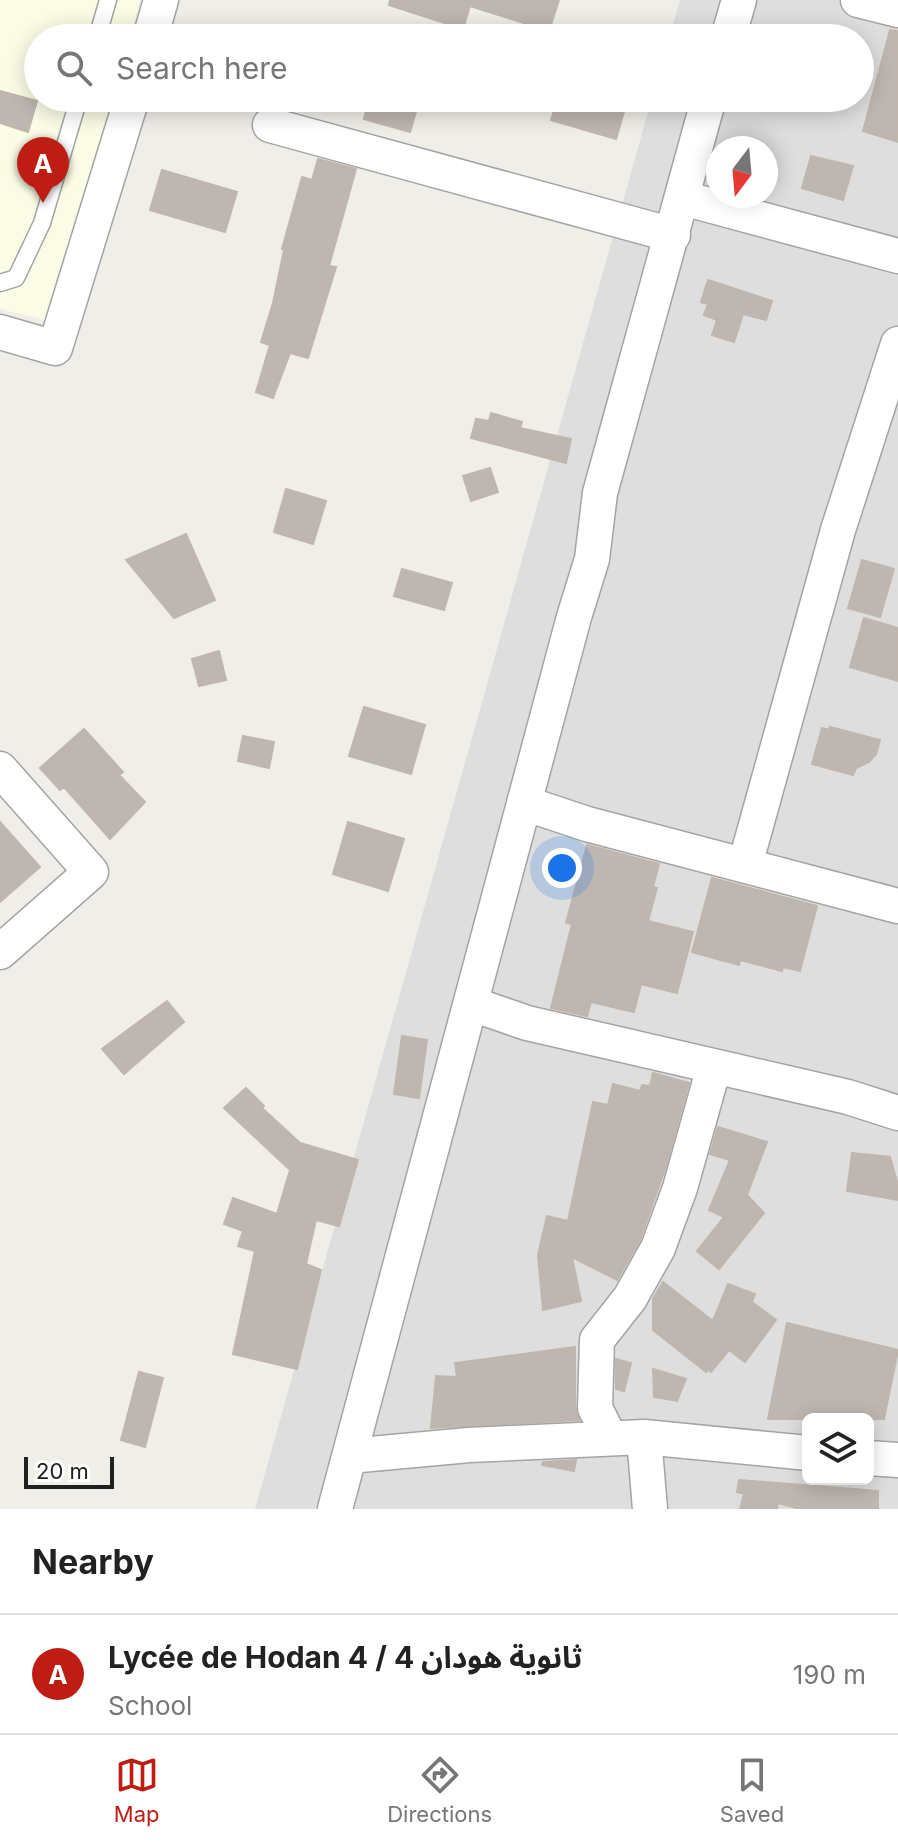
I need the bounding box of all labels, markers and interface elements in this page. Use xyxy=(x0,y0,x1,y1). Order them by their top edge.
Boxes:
search box xyxy=(24,24,874,112)
icon: search xyxy=(52,46,96,90)
text: Search here xyxy=(116,50,288,86)
north arrow xyxy=(706,136,778,208)
pin: A xyxy=(17,137,69,203)
your location xyxy=(542,848,582,888)
map controls xyxy=(802,1413,874,1485)
button: layers xyxy=(802,1413,874,1485)
scale bar xyxy=(24,1453,114,1489)
text: 20 m xyxy=(36,1458,89,1484)
text: Nearby xyxy=(32,1541,154,1582)
text: Lycée de Hodan 4 / ثانوية هودان 4 xyxy=(108,1639,582,1675)
text: A xyxy=(48,1659,68,1690)
text: 190 m xyxy=(793,1659,866,1690)
text: School xyxy=(108,1690,192,1721)
tab: Map xyxy=(114,1753,160,1827)
tab: Directions xyxy=(387,1753,492,1827)
tab: Saved xyxy=(720,1753,784,1827)

